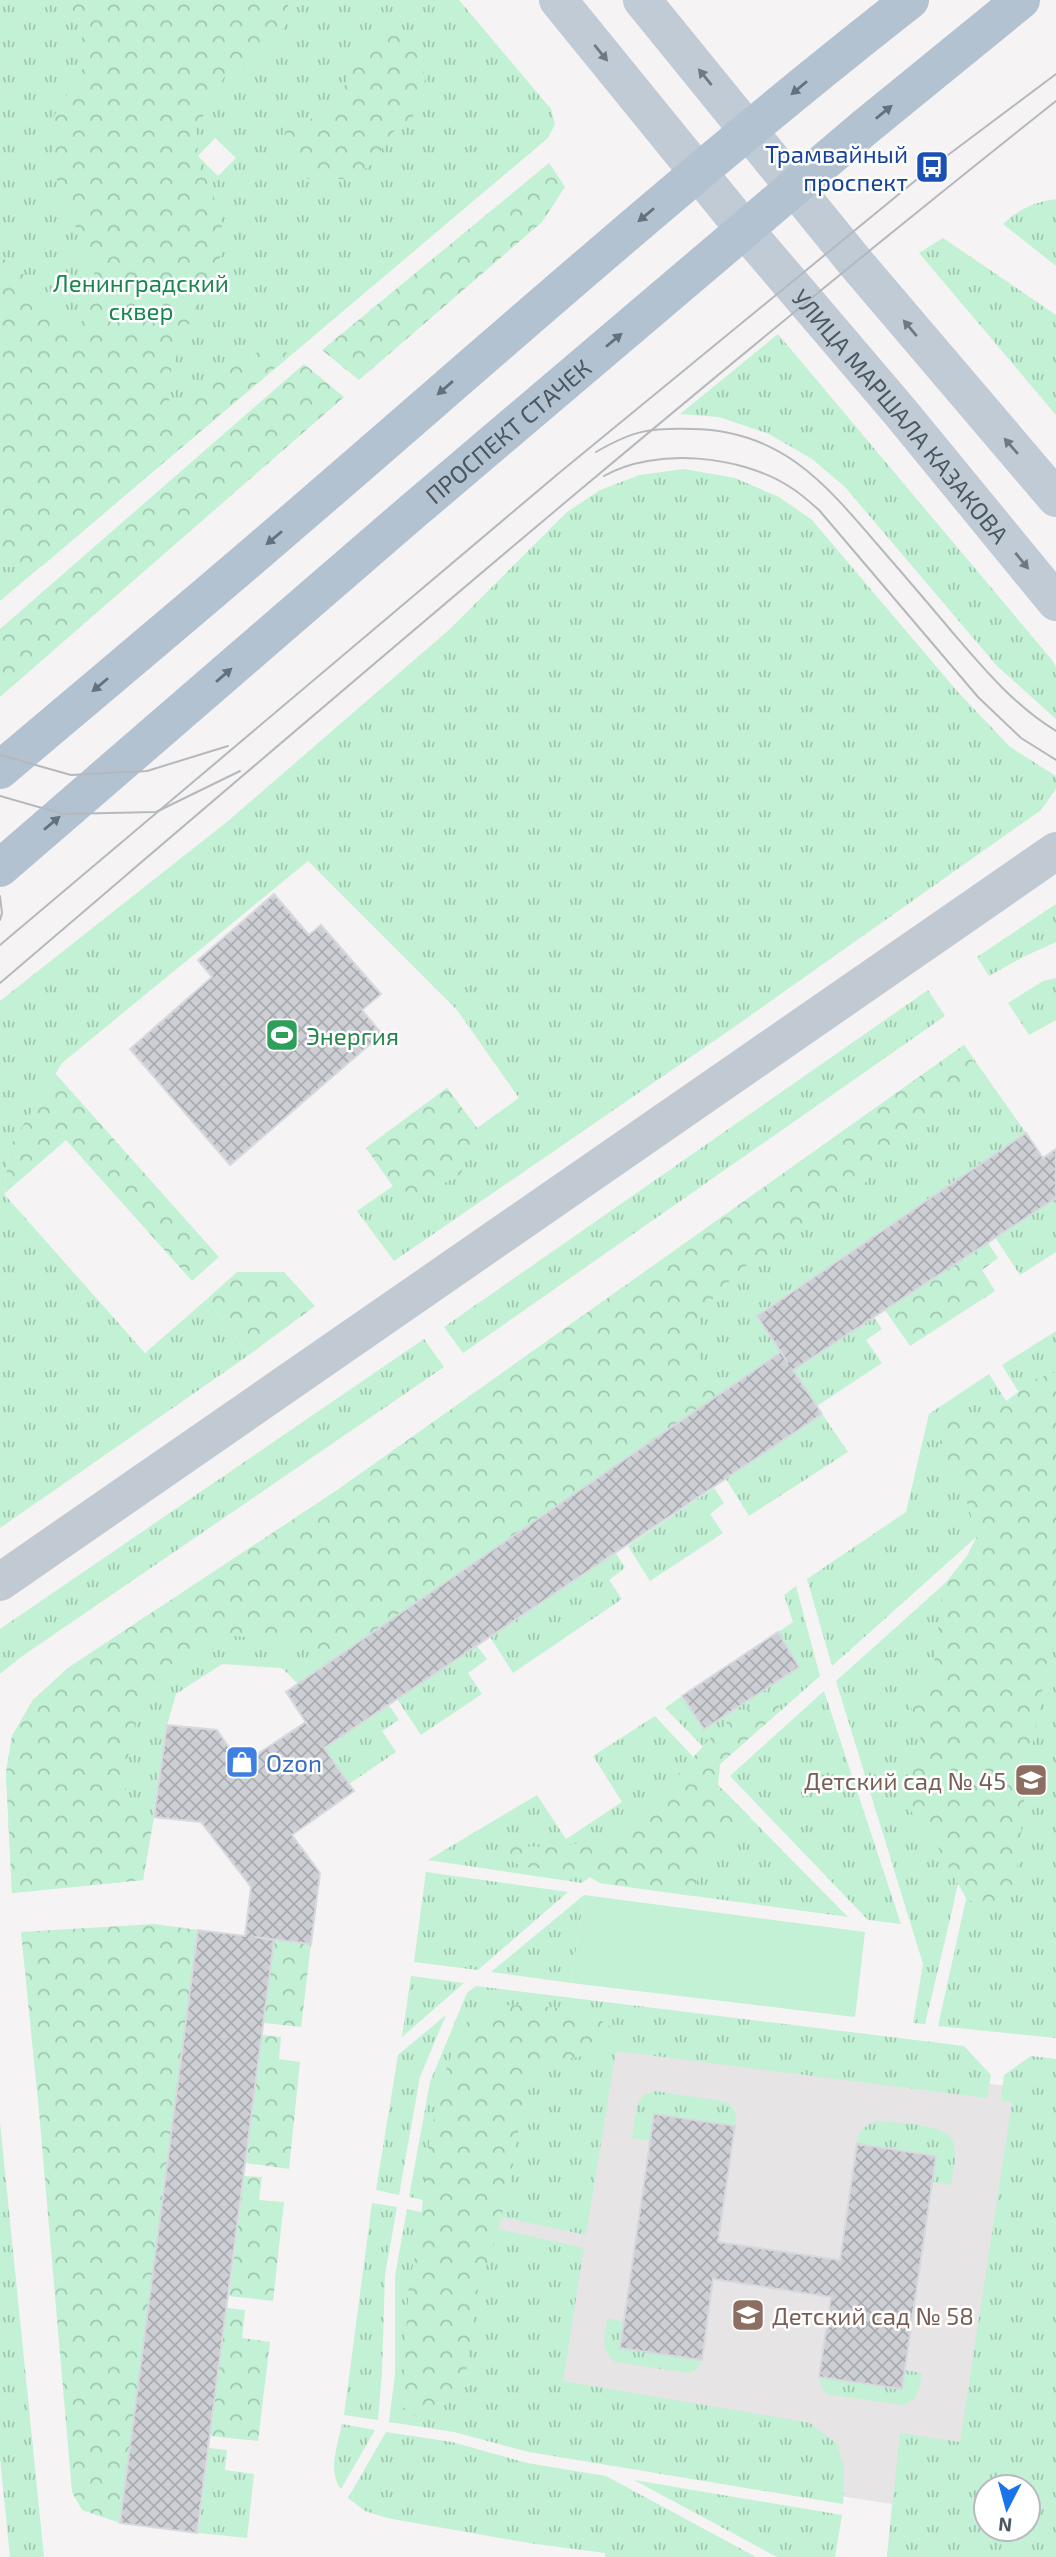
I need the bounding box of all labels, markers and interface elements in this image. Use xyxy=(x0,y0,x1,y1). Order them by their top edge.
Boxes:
one-way arrow xyxy=(594,44,609,62)
one-way arrow xyxy=(698,69,713,87)
one-way arrow xyxy=(790,80,808,96)
one-way arrow xyxy=(874,105,892,120)
place label: Трамвайный проспект xyxy=(765,139,908,196)
bus stop icon: Трамвайный проспект xyxy=(913,148,951,186)
one-way arrow xyxy=(638,207,655,222)
park label: Ленинградский сквер xyxy=(53,268,229,325)
street label: УЛИЦА МАРШАЛА КАЗАКОВА xyxy=(787,282,1016,549)
one-way arrow xyxy=(903,319,918,336)
one-way arrow xyxy=(606,333,623,348)
street label: ПРОСПЕКТ СТАЧЕК xyxy=(419,352,596,509)
one-way arrow xyxy=(436,380,454,396)
one-way arrow xyxy=(1003,437,1019,455)
one-way arrow xyxy=(265,530,282,545)
one-way arrow xyxy=(1015,551,1030,569)
one-way arrow xyxy=(215,667,233,683)
one-way arrow xyxy=(91,677,109,693)
one-way arrow xyxy=(43,816,61,831)
sports icon: Энергия xyxy=(263,1016,301,1054)
place label: Энергия xyxy=(306,1021,399,1050)
shop icon: Ozon xyxy=(223,1743,261,1781)
place label: Ozon xyxy=(266,1748,322,1777)
school or university icon: Детский сад № 45 xyxy=(1012,1761,1050,1799)
place label: Детский сад № 45 xyxy=(804,1766,1006,1795)
school or university icon: Детский сад № 58 xyxy=(729,2296,767,2334)
place label: Детский сад № 58 xyxy=(772,2301,974,2330)
north arrow xyxy=(972,2473,1042,2543)
text: N xyxy=(997,2513,1013,2538)

